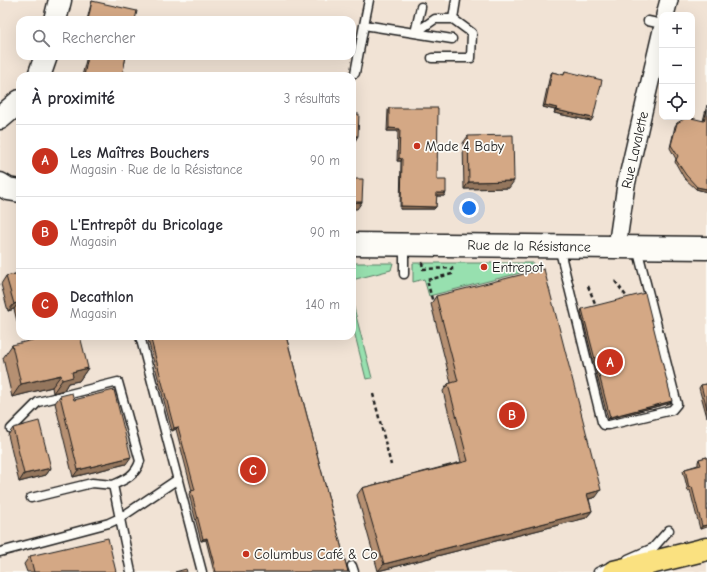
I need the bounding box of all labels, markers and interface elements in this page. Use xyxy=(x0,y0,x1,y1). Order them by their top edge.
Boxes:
map controls xyxy=(659,12,695,120)
button: + xyxy=(659,12,695,48)
search box xyxy=(16,16,356,60)
icon: search xyxy=(30,27,52,49)
text: Rechercher xyxy=(62,29,135,47)
button: − xyxy=(659,48,695,84)
button: locate xyxy=(659,84,695,120)
text: À proximité xyxy=(32,89,115,108)
text: 3 résultats xyxy=(284,91,340,106)
street label: Rue Lavalette xyxy=(618,110,652,190)
place label: Made 4 Baby xyxy=(425,138,505,155)
marker: Made 4 Baby xyxy=(412,141,422,151)
text: Les Maîtres Bouchers xyxy=(70,144,209,162)
text: A xyxy=(41,153,49,168)
text: 90 m xyxy=(310,153,340,168)
text: Magasin · Rue de la Résistance xyxy=(70,162,243,177)
your location xyxy=(459,198,479,218)
text: L'Entrepôt du Bricolage xyxy=(70,216,223,234)
text: B xyxy=(41,225,49,240)
text: 90 m xyxy=(310,225,340,240)
text: Magasin xyxy=(70,234,117,249)
street label: Rue de la Résistance xyxy=(467,236,591,256)
place label: Entrepot xyxy=(492,259,544,276)
marker: Entrepot xyxy=(479,262,489,272)
text: Decathlon xyxy=(70,288,134,306)
text: C xyxy=(41,297,49,312)
text: 140 m xyxy=(306,297,340,312)
text: Magasin xyxy=(70,306,117,321)
pin: A xyxy=(597,347,623,377)
pin: B xyxy=(499,400,525,430)
pin: C xyxy=(240,455,266,485)
place label: Columbus Café & Co xyxy=(254,546,378,563)
marker: Columbus Café & Co xyxy=(241,549,251,559)

